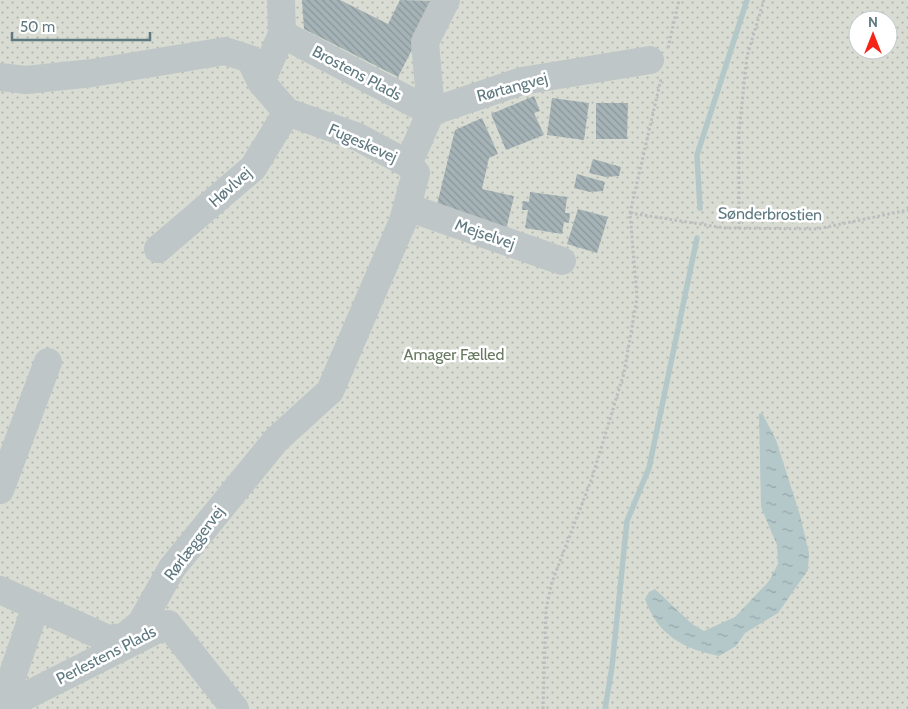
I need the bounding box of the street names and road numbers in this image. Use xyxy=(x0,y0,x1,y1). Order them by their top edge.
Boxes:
street label: Brostens Plads xyxy=(309,42,405,105)
street label: Rørtangvej xyxy=(475,68,549,106)
street label: Fugeskevej xyxy=(326,119,400,167)
street label: Høvlvej xyxy=(205,163,255,211)
street label: Sønderbrostien xyxy=(718,204,822,224)
street label: Mejselvej xyxy=(453,215,517,253)
street label: Rørlæggervej xyxy=(160,502,228,584)
street label: Perlestens Plads xyxy=(53,622,159,688)

